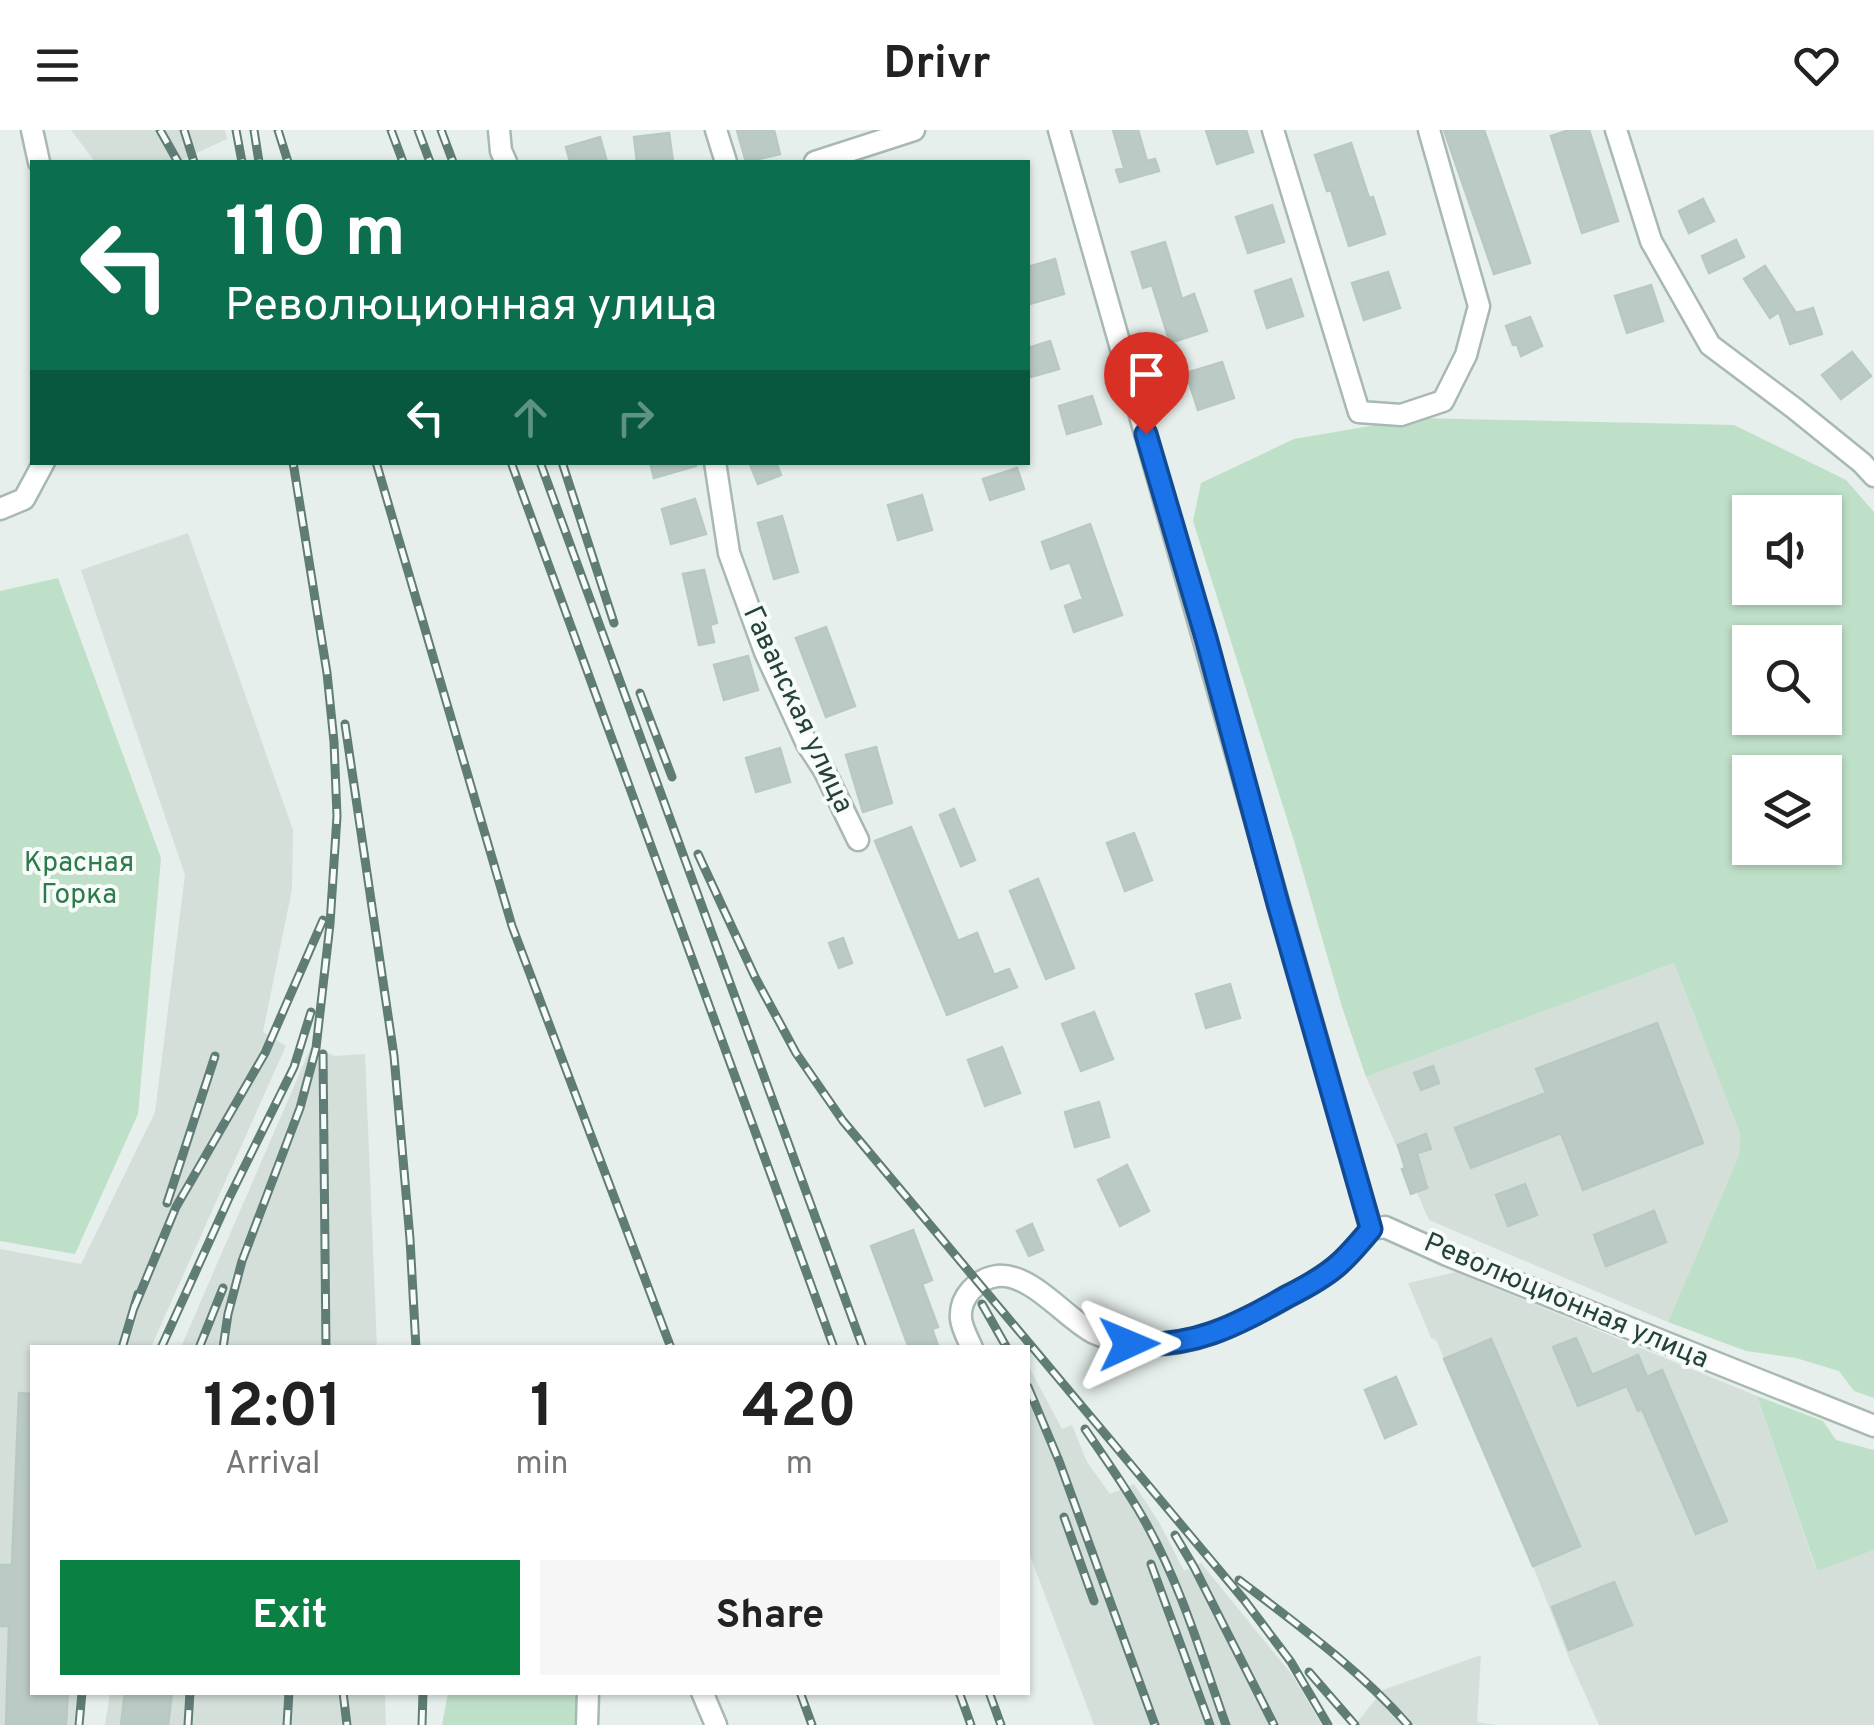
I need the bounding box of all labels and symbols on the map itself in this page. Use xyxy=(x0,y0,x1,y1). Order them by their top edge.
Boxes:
pin xyxy=(1104,332,1189,435)
street label: Гаванская улица xyxy=(733,601,861,819)
park label: Красная Горка xyxy=(24,846,134,914)
street label: Революционная улица xyxy=(1418,1226,1714,1378)
position arrow xyxy=(1077,1292,1181,1396)

